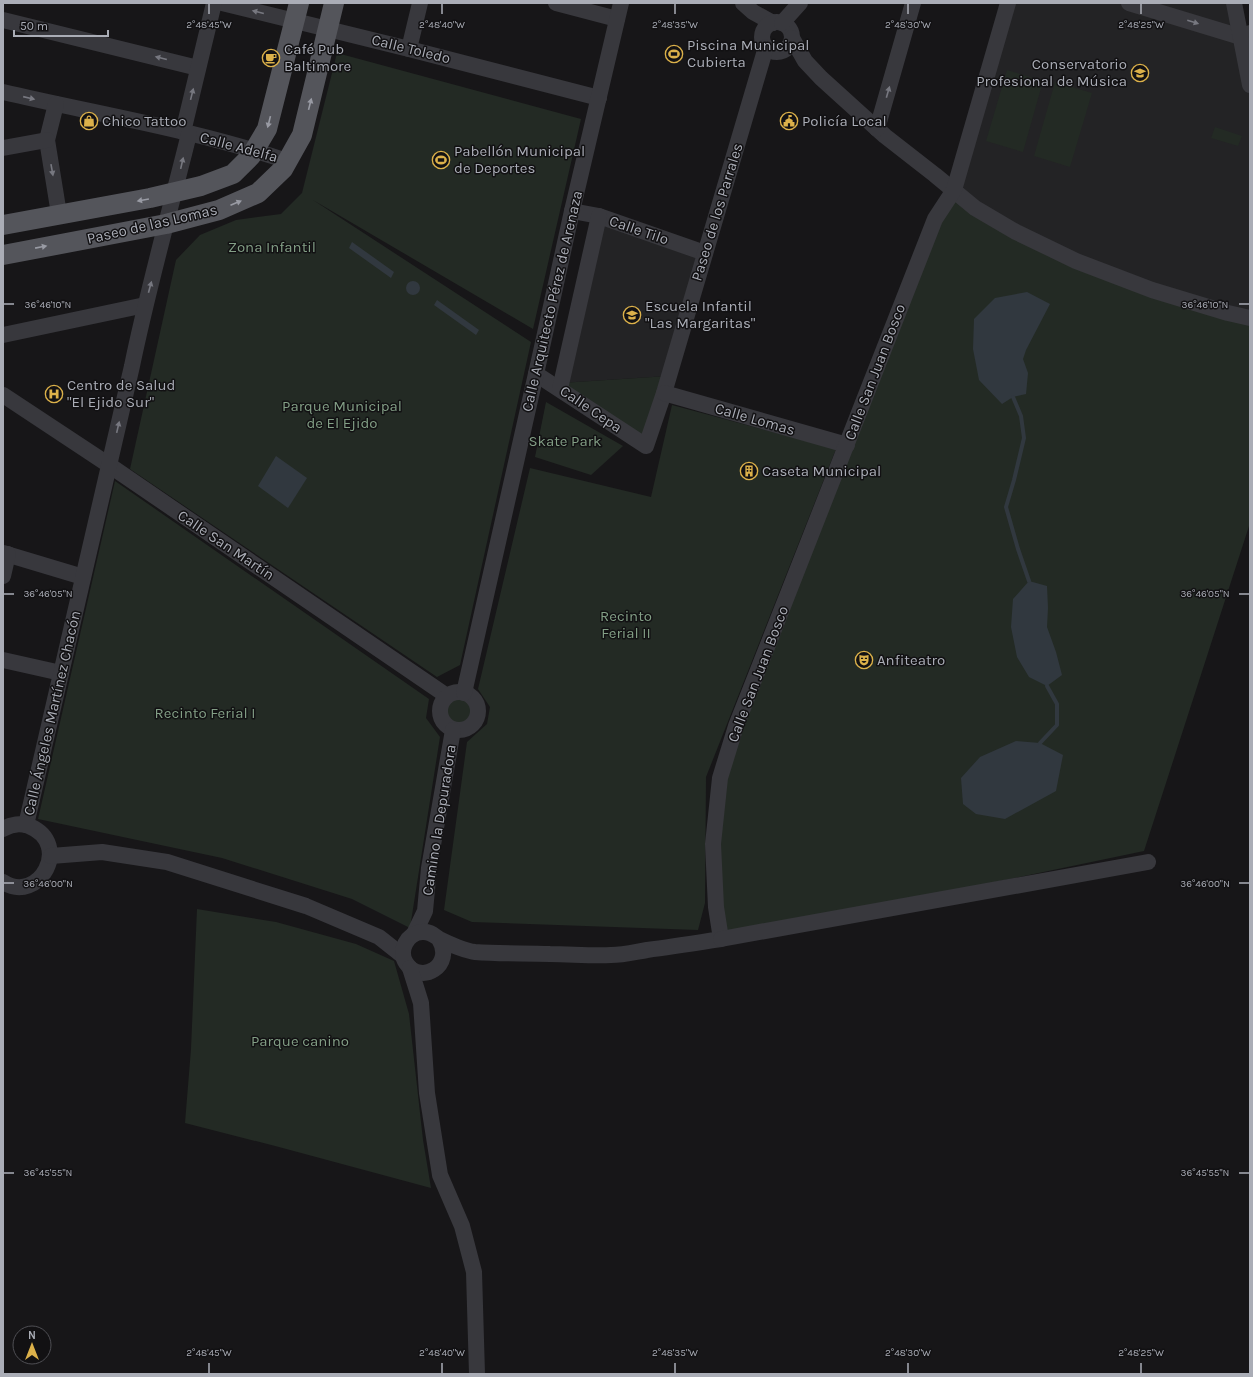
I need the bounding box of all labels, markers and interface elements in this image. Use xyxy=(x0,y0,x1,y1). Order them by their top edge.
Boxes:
one-way arrow xyxy=(252,9,264,15)
scale bar xyxy=(14,12,108,38)
text: 50 m xyxy=(20,19,48,33)
text: 2°48'45"W xyxy=(186,19,232,31)
text: 2°48'40"W xyxy=(419,19,465,31)
text: 2°48'35"W xyxy=(652,19,698,31)
text: 2°48'30"W xyxy=(885,19,931,31)
text: 2°48'25"W xyxy=(1118,19,1164,31)
one-way arrow xyxy=(1187,19,1199,25)
street label: Calle Toledo xyxy=(370,31,452,67)
place label: Piscina Municipal Cubierta xyxy=(687,36,809,71)
place label: Café Pub Baltimore xyxy=(284,40,351,75)
sports icon: Piscina Municipal Cubierta xyxy=(664,44,684,64)
cafe icon: Café Pub Baltimore xyxy=(261,48,281,68)
one-way arrow xyxy=(154,55,167,61)
place label: Conservatorio Profesional de Música xyxy=(976,55,1127,90)
school or university icon: Conservatorio Profesional de Música xyxy=(1130,63,1150,83)
one-way arrow xyxy=(885,86,891,98)
one-way arrow xyxy=(189,88,195,100)
one-way arrow xyxy=(23,95,36,101)
one-way arrow xyxy=(307,97,313,110)
shop icon: Chico Tattoo xyxy=(79,111,99,131)
public building icon: Policía Local xyxy=(779,111,799,131)
place label: Chico Tattoo xyxy=(102,112,186,130)
place label: Policía Local xyxy=(802,112,887,130)
one-way arrow xyxy=(266,116,272,128)
street label: Calle Adelfa xyxy=(198,128,280,166)
street label: Paseo de los Parrales xyxy=(687,141,747,283)
place label: Pabellón Municipal de Deportes xyxy=(454,142,585,177)
sports icon: Pabellón Municipal de Deportes xyxy=(431,150,451,170)
one-way arrow xyxy=(179,157,185,169)
one-way arrow xyxy=(49,163,55,176)
street label: Calle Arquitecto Pérez de Arenaza xyxy=(518,189,586,413)
one-way arrow xyxy=(137,197,149,203)
one-way arrow xyxy=(230,199,242,205)
street label: Paseo de las Lomas xyxy=(85,200,219,248)
street label: Calle Tilo xyxy=(607,211,671,249)
park label: Zona Infantil xyxy=(228,238,316,256)
one-way arrow xyxy=(35,244,47,250)
one-way arrow xyxy=(147,280,153,293)
place label: Escuela Infantil "Las Margaritas" xyxy=(645,297,756,332)
text: 36°46'10"N xyxy=(25,299,71,311)
text: 36°46'10"N xyxy=(1182,299,1228,311)
street label: Calle San Juan Bosco xyxy=(841,301,909,443)
school or university icon: Escuela Infantil "Las Margaritas" xyxy=(622,305,642,325)
place label: Centro de Salud "El Ejido Sur" xyxy=(67,376,175,411)
street label: Calle Cepa xyxy=(557,382,625,436)
hospital icon: Centro de Salud "El Ejido Sur" xyxy=(44,384,64,404)
park label: Parque Municipal de El Ejido xyxy=(282,397,402,432)
street label: Calle Lomas xyxy=(713,399,797,439)
one-way arrow xyxy=(115,421,121,433)
park label: Skate Park xyxy=(528,432,602,450)
building icon: Caseta Municipal xyxy=(739,461,759,481)
place label: Caseta Municipal xyxy=(762,462,881,480)
street label: Calle San Martín xyxy=(174,506,278,584)
text: 36°46'05"N xyxy=(23,588,73,600)
text: 36°46'05"N xyxy=(1180,588,1230,600)
street label: Calle San Juan Bosco xyxy=(724,603,792,745)
park label: Recinto Ferial II xyxy=(600,607,652,642)
street label: Calle Ángeles Martínez Chacón xyxy=(20,609,84,817)
theatre icon: Anfiteatro xyxy=(854,650,874,670)
place label: Anfiteatro xyxy=(877,651,945,669)
park label: Recinto Ferial I xyxy=(155,704,255,722)
street label: Camino la Depuradora xyxy=(418,743,460,897)
text: 36°46'00"N xyxy=(23,878,73,890)
text: 36°46'00"N xyxy=(1180,878,1230,890)
park label: Parque canino xyxy=(251,1032,349,1050)
text: 36°45'55"N xyxy=(24,1167,72,1179)
text: 36°45'55"N xyxy=(1181,1167,1229,1179)
north arrow xyxy=(12,1325,52,1365)
text: N xyxy=(28,1329,36,1342)
text: 2°48'45"W xyxy=(186,1347,232,1359)
text: 2°48'40"W xyxy=(419,1347,465,1359)
text: 2°48'35"W xyxy=(652,1347,698,1359)
text: 2°48'30"W xyxy=(885,1347,931,1359)
text: 2°48'25"W xyxy=(1118,1347,1164,1359)

